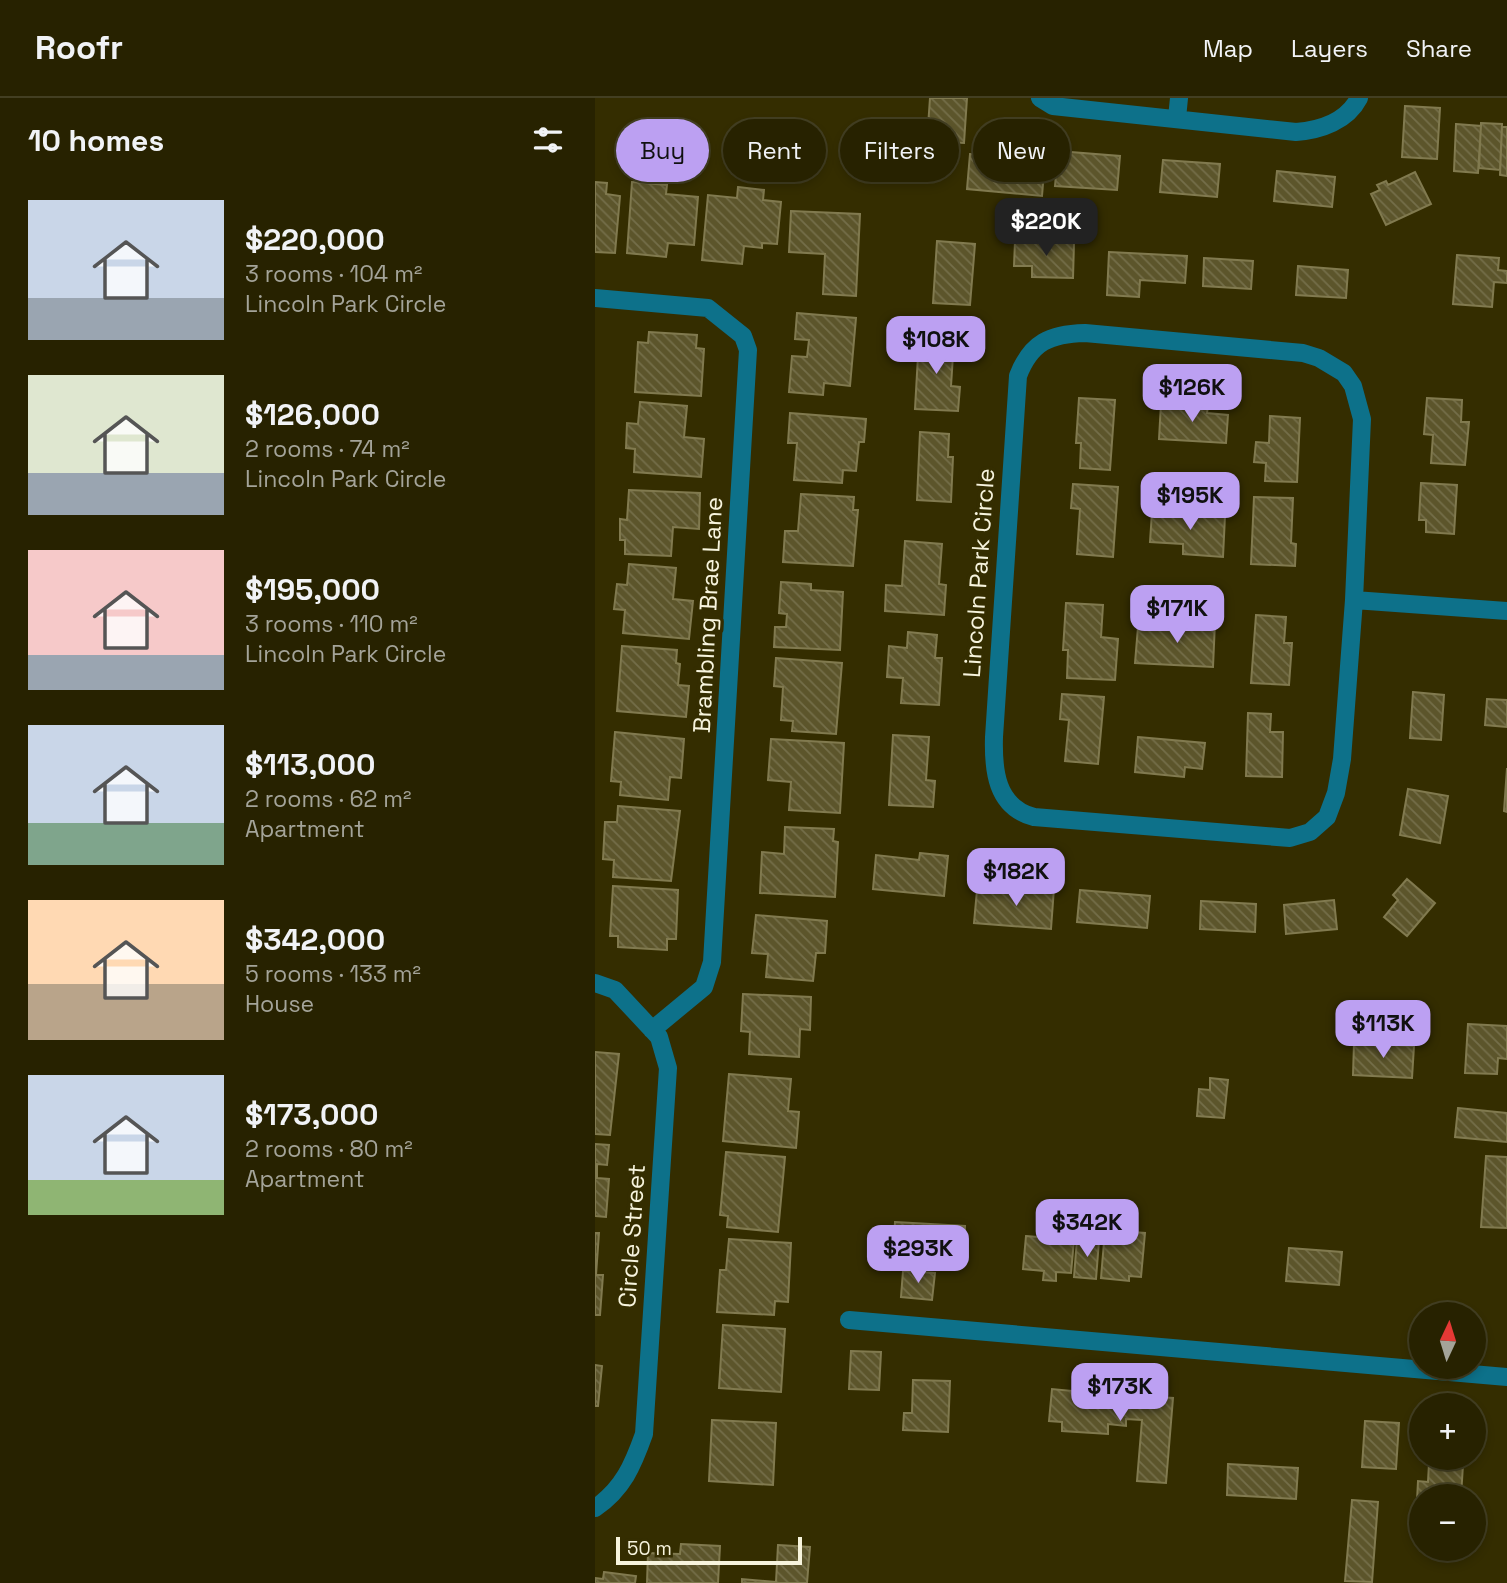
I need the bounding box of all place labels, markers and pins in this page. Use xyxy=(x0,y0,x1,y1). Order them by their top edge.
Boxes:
pin: $220K xyxy=(997,198,1095,258)
pin: $108K xyxy=(887,316,985,376)
pin: $126K xyxy=(1143,364,1241,424)
pin: $195K xyxy=(1141,472,1239,532)
pin: $171K xyxy=(1128,586,1226,645)
pin: $182K xyxy=(967,848,1065,908)
pin: $113K xyxy=(1334,1000,1432,1060)
pin: $342K xyxy=(1038,1200,1136,1259)
pin: $293K xyxy=(869,1226,967,1285)
pin: $173K xyxy=(1071,1364,1169,1423)

